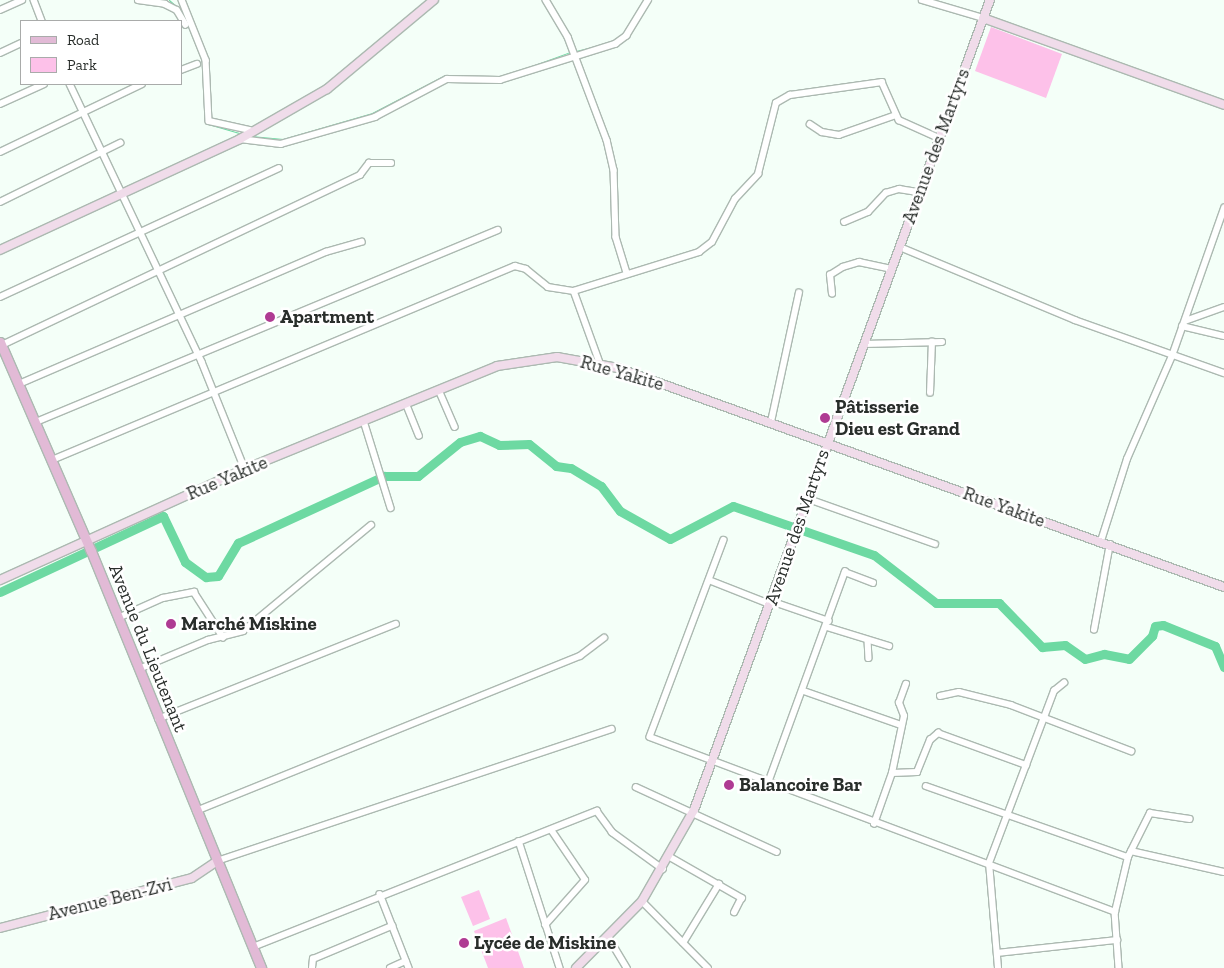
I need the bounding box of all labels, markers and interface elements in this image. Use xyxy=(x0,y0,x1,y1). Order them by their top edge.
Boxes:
legend xyxy=(20,20,182,85)
text: Road xyxy=(67,31,99,49)
text: Park xyxy=(67,56,97,74)
street label: Avenue des Martyrs xyxy=(897,65,975,227)
place label: Apartment xyxy=(280,306,374,328)
marker: Apartment xyxy=(264,311,276,323)
street label: Rue Yakite xyxy=(577,350,667,396)
place label: Pâtisserie Dieu est Grand xyxy=(835,396,960,440)
marker: Pâtisserie Dieu est Grand xyxy=(819,412,831,424)
street label: Avenue des Martyrs xyxy=(760,446,834,608)
street label: Rue Yakite xyxy=(183,451,271,505)
street label: Rue Yakite xyxy=(960,482,1048,532)
street label: Avenue du Lieutenant xyxy=(104,561,192,735)
place label: Marché Miskine xyxy=(181,613,317,635)
marker: Marché Miskine xyxy=(165,618,177,630)
place label: Balancoire Bar xyxy=(739,774,862,796)
marker: Balancoire Bar xyxy=(723,779,735,791)
street label: Avenue Ben-Zvi xyxy=(46,873,174,925)
place label: Lycée de Miskine xyxy=(474,932,616,954)
marker: Lycée de Miskine xyxy=(458,937,470,949)

